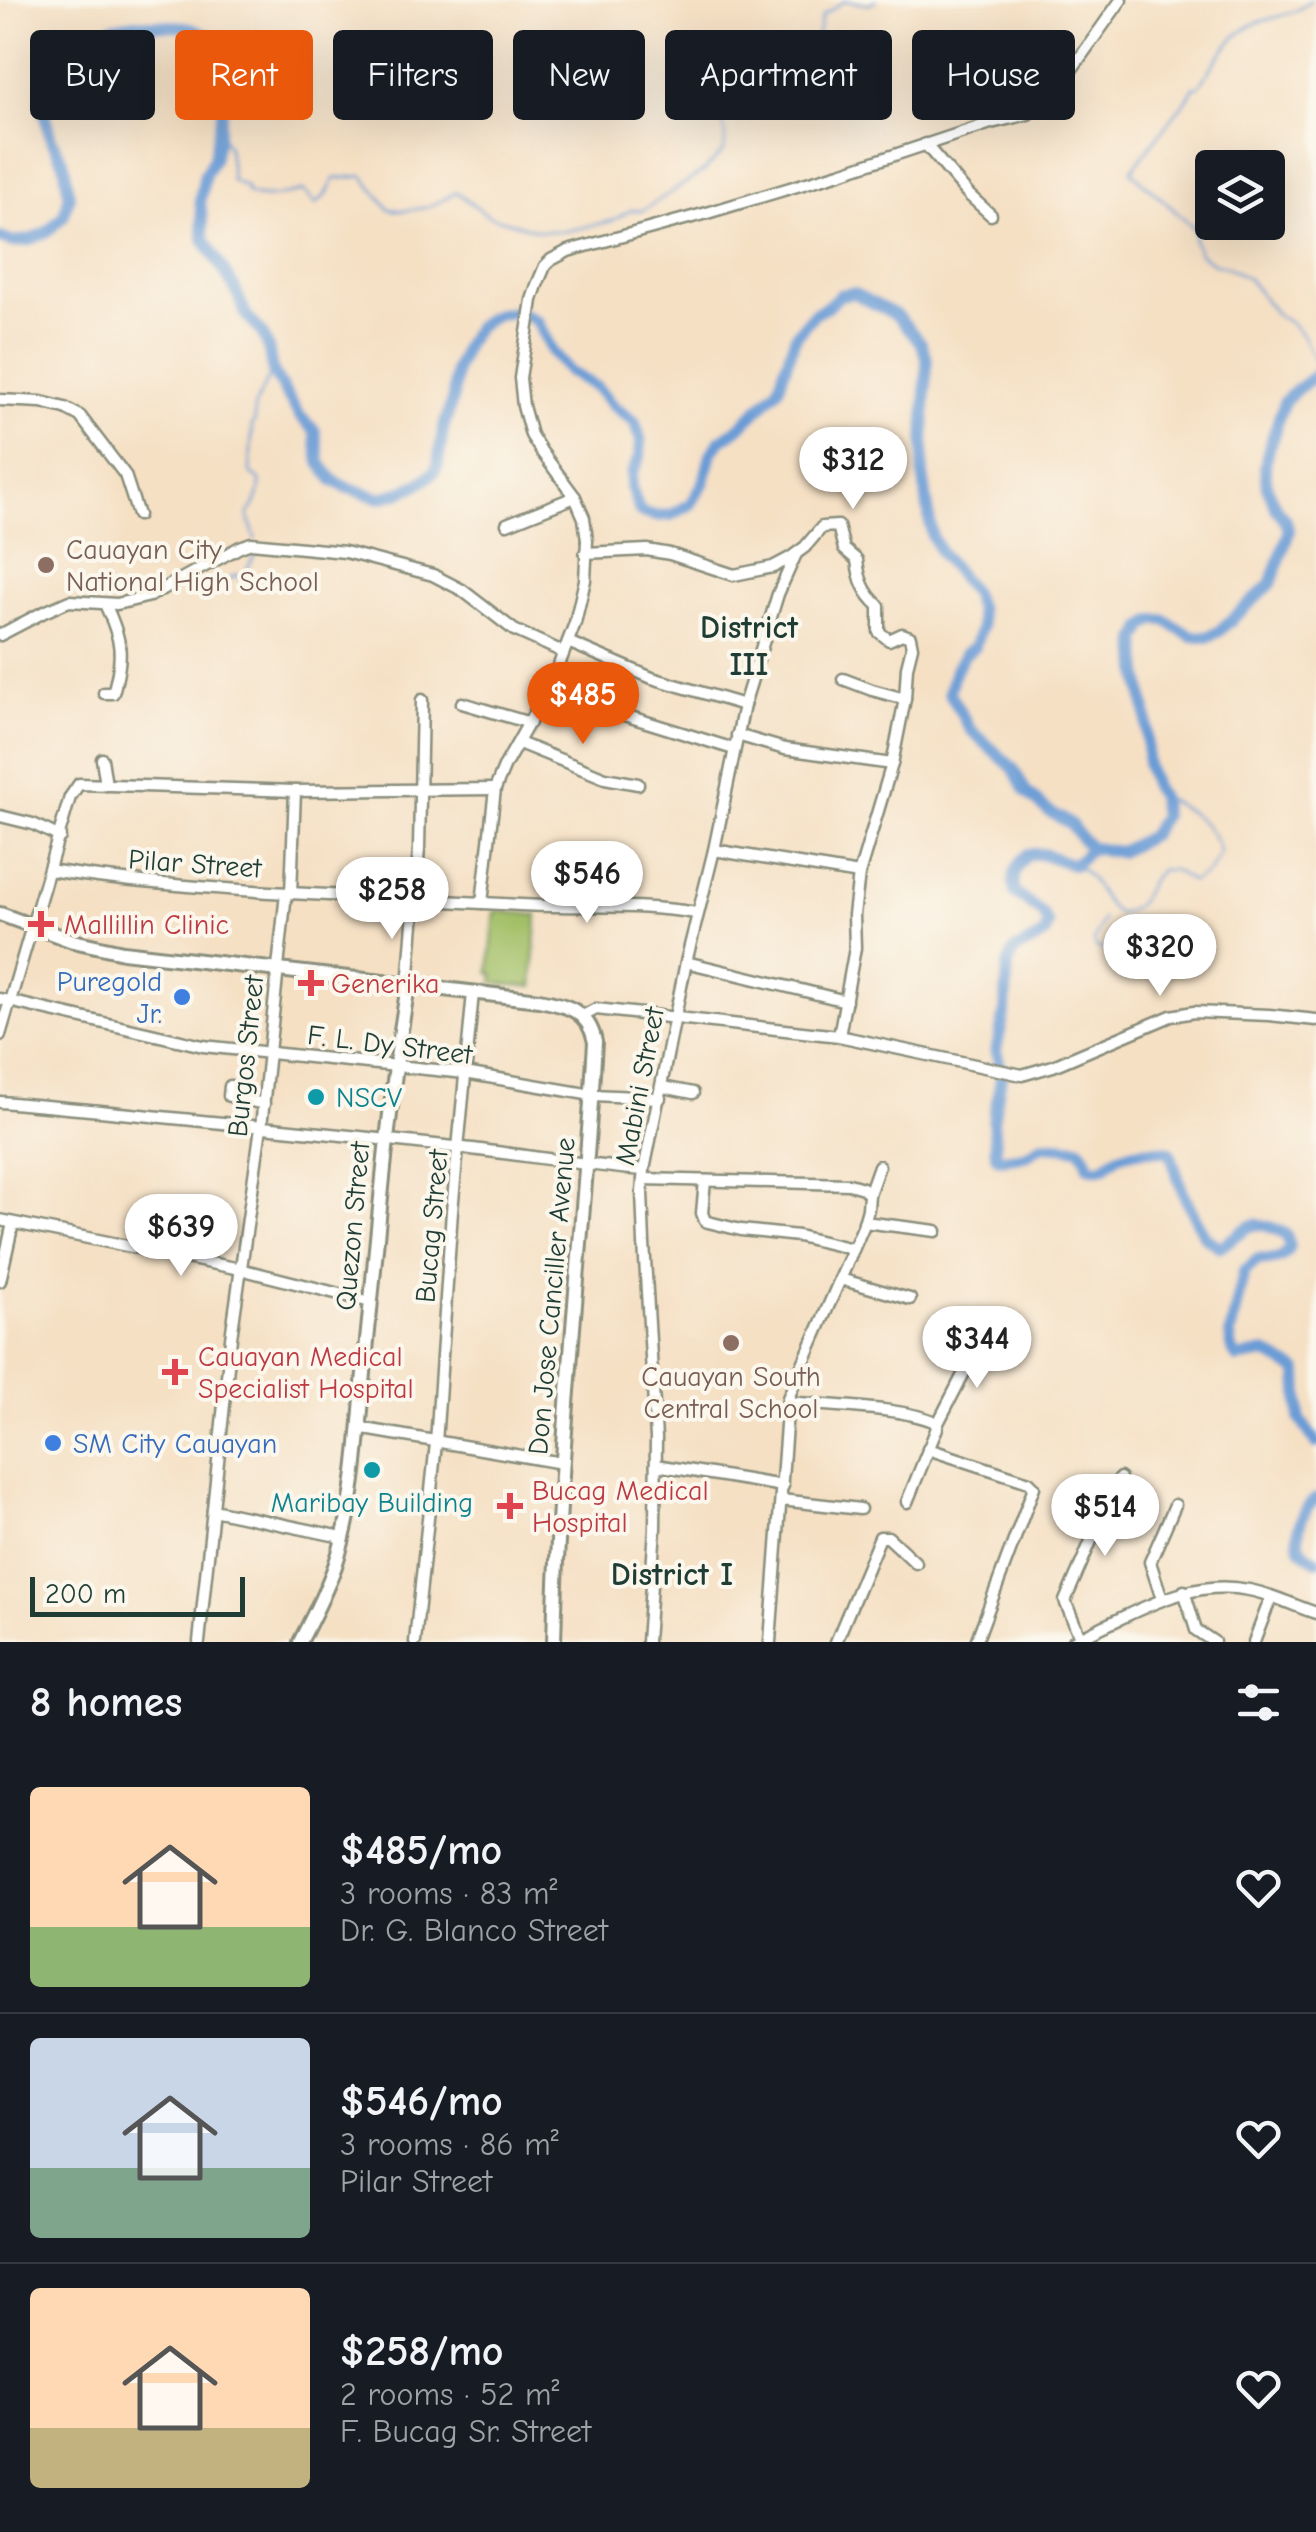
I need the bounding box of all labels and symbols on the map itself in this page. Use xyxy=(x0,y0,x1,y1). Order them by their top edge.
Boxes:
pin: $312 xyxy=(794,427,912,512)
place label: Cauayan City National High School xyxy=(66,534,319,598)
marker: Cauayan City National High School xyxy=(35,554,57,576)
district label: District III xyxy=(700,609,799,683)
pin: $485 xyxy=(524,662,642,747)
pin: $546 xyxy=(528,841,646,926)
street label: Pilar Street xyxy=(127,843,263,885)
pin: $258 xyxy=(333,857,451,942)
place label: Mallillin Clinic xyxy=(64,909,229,941)
marker: Mallillin Clinic xyxy=(28,911,54,937)
pin: $320 xyxy=(1101,914,1219,999)
place label: Puregold Jr. xyxy=(57,966,162,1030)
place label: Generika xyxy=(331,968,439,1000)
marker: Generika xyxy=(300,972,322,994)
street label: Burgos Street xyxy=(222,973,271,1139)
marker: Puregold Jr. xyxy=(171,986,193,1008)
street label: Mabini Street xyxy=(609,1003,671,1168)
street label: F. L. Dy Street xyxy=(306,1019,475,1071)
place label: NSCV xyxy=(336,1082,402,1114)
marker: NSCV xyxy=(305,1086,327,1108)
street label: Don Jose Canciller Avenue xyxy=(522,1136,582,1456)
street label: Quezon Street xyxy=(330,1139,376,1312)
street label: Bucag Street xyxy=(409,1147,455,1304)
pin: $639 xyxy=(122,1194,240,1279)
pin: $344 xyxy=(918,1306,1036,1391)
marker: Cauayan South Central School xyxy=(720,1332,742,1354)
place label: Cauayan Medical Specialist Hospital xyxy=(198,1341,414,1405)
marker: Cauayan Medical Specialist Hospital xyxy=(162,1359,188,1385)
place label: Cauayan South Central School xyxy=(641,1361,821,1425)
place label: SM City Cauayan xyxy=(73,1428,277,1460)
marker: SM City Cauayan xyxy=(42,1432,64,1454)
marker: Maribay Building xyxy=(361,1459,383,1481)
pin: $514 xyxy=(1046,1474,1164,1559)
place label: Bucag Medical Hospital xyxy=(532,1475,709,1539)
place label: Maribay Building xyxy=(271,1487,473,1519)
marker: Bucag Medical Hospital xyxy=(497,1493,523,1519)
district label: District I xyxy=(611,1556,733,1593)
scale bar xyxy=(30,1572,245,1616)

